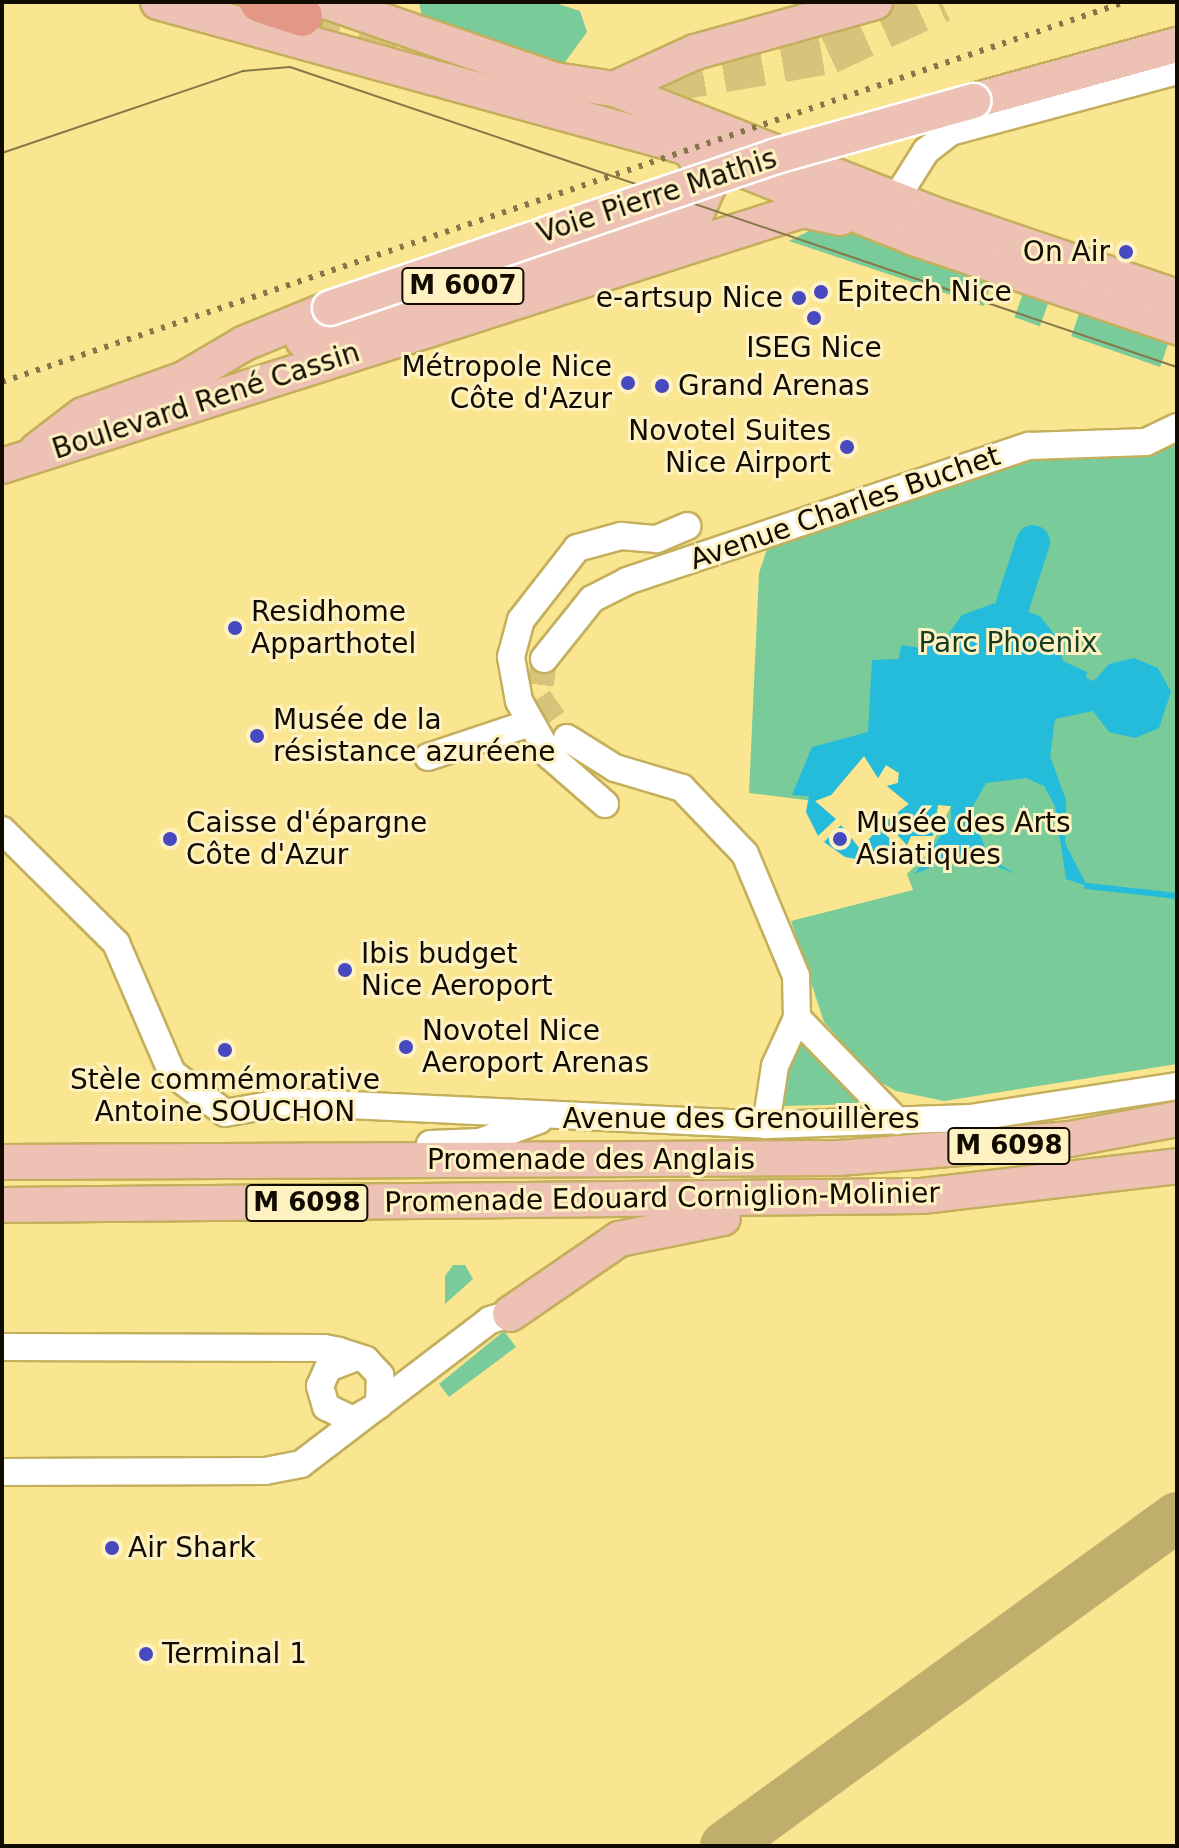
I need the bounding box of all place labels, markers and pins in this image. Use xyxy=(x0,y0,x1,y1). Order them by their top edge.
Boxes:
place label: On Air xyxy=(1023,235,1110,269)
marker: On Air xyxy=(1117,243,1135,261)
place label: Epitech Nice xyxy=(837,275,1012,309)
place label: e-artsup Nice xyxy=(596,281,783,315)
marker: Epitech Nice xyxy=(812,283,830,301)
marker: e-artsup Nice xyxy=(790,289,808,307)
marker: ISEG Nice xyxy=(805,309,823,327)
place label: ISEG Nice xyxy=(746,331,882,365)
place label: Métropole Nice Côte d'Azur xyxy=(401,350,612,416)
place label: Grand Arenas xyxy=(678,369,870,403)
marker: Métropole Nice Côte d'Azur xyxy=(619,374,637,392)
marker: Grand Arenas xyxy=(653,377,671,395)
place label: Novotel Suites Nice Airport xyxy=(628,414,831,480)
marker: Novotel Suites Nice Airport xyxy=(838,438,856,456)
place label: Residhome Apparthotel xyxy=(251,595,416,661)
marker: Residhome Apparthotel xyxy=(226,619,244,637)
place label: Musée de la résistance azuréene xyxy=(273,703,555,769)
marker: Musée de la résistance azuréene xyxy=(248,727,266,745)
place label: Caisse d'épargne Côte d'Azur xyxy=(186,806,427,872)
place label: Musée des Arts Asiatiques xyxy=(856,806,1071,872)
marker: Caisse d'épargne Côte d'Azur xyxy=(161,830,179,848)
marker: Musée des Arts Asiatiques xyxy=(831,830,849,848)
place label: Ibis budget Nice Aeroport xyxy=(361,937,553,1003)
marker: Ibis budget Nice Aeroport xyxy=(336,961,354,979)
place label: Novotel Nice Aeroport Arenas xyxy=(422,1014,649,1080)
marker: Novotel Nice Aeroport Arenas xyxy=(397,1038,415,1056)
marker: Stèle commémorative Antoine SOUCHON xyxy=(216,1041,234,1059)
place label: Stèle commémorative Antoine SOUCHON xyxy=(70,1063,380,1129)
place label: Air Shark xyxy=(128,1531,256,1565)
marker: Air Shark xyxy=(103,1539,121,1557)
place label: Terminal 1 xyxy=(162,1637,307,1671)
marker: Terminal 1 xyxy=(137,1645,155,1663)

